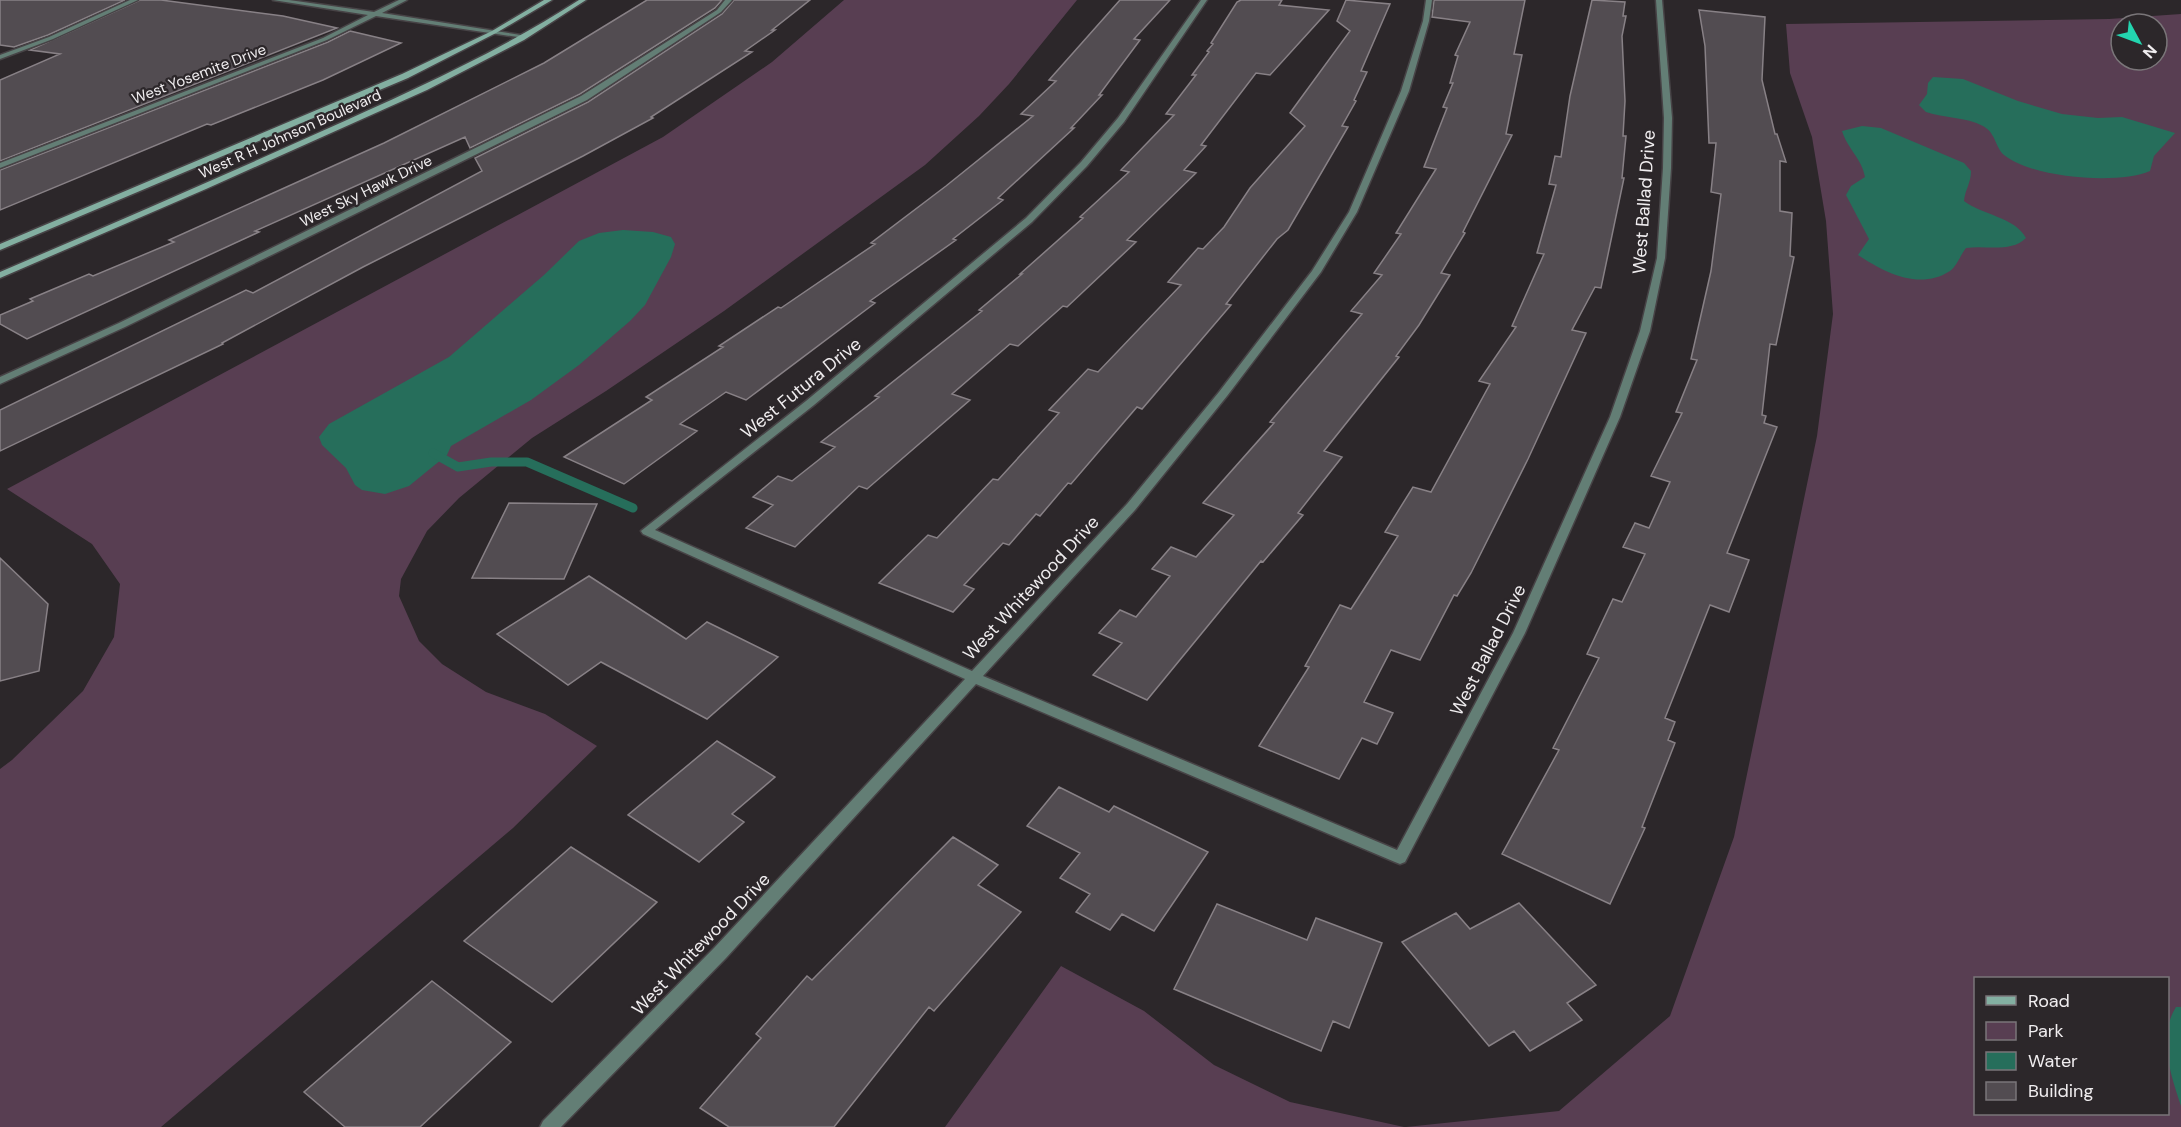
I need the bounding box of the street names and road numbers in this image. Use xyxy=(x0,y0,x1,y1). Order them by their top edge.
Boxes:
street label: West Yosemite Drive xyxy=(129,39,269,109)
street label: West R H Johnson Boulevard xyxy=(196,85,384,183)
street label: West Ballad Drive xyxy=(1627,129,1661,275)
street label: West Sky Hawk Drive xyxy=(297,150,435,232)
street label: West Futura Drive xyxy=(736,332,866,444)
street label: West Whitewood Drive xyxy=(958,511,1104,665)
street label: West Ballad Drive xyxy=(1445,580,1531,720)
street label: West Whitewood Drive xyxy=(627,868,775,1020)

